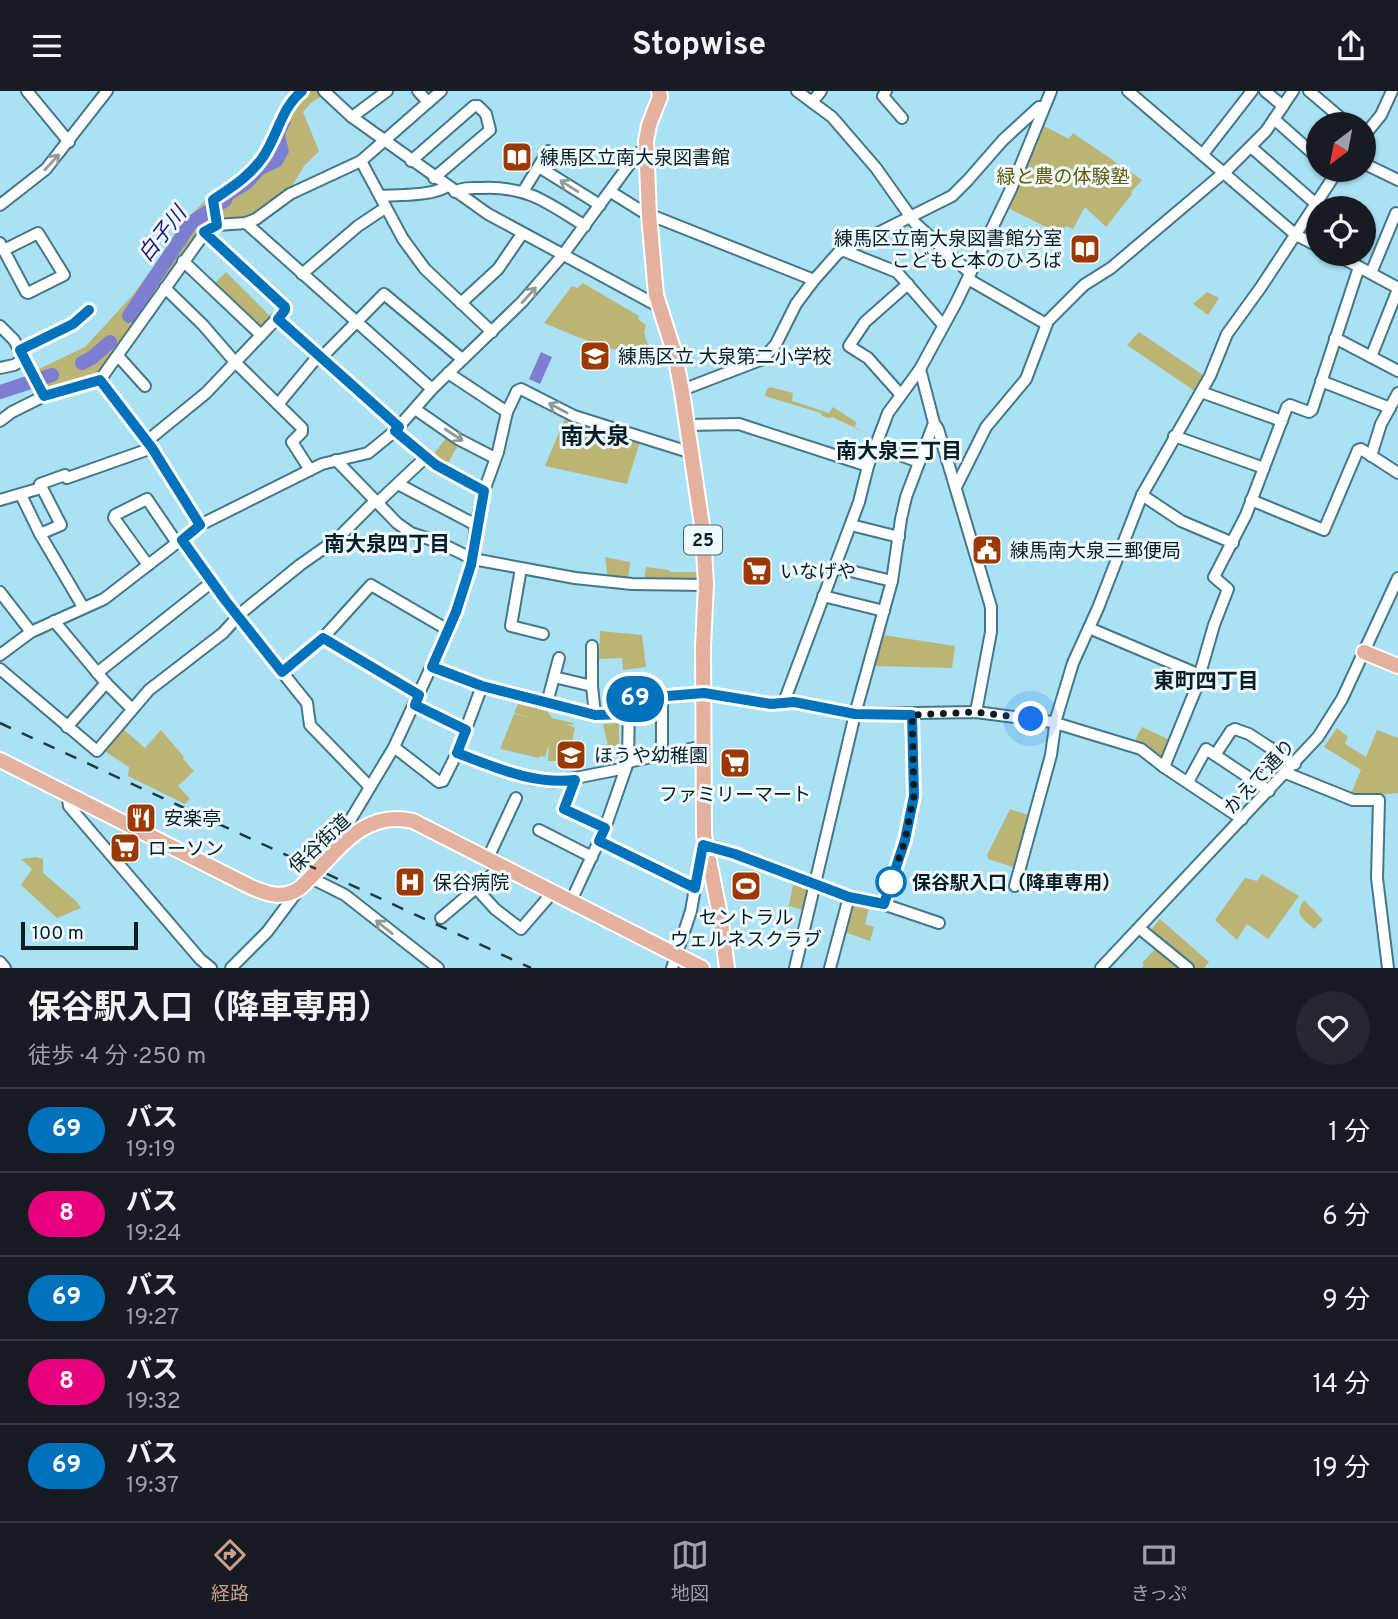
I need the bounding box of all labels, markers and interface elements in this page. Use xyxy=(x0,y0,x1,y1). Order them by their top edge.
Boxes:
text: Stopwise xyxy=(632,26,766,66)
icon: menu xyxy=(28,27,66,65)
icon: share xyxy=(1332,27,1370,65)
north arrow xyxy=(1306,112,1376,182)
map controls xyxy=(1306,112,1376,266)
library icon: 練馬区立南大泉図書館 xyxy=(500,140,534,174)
place label: 練馬区立南大泉図書館 xyxy=(540,147,730,171)
one-way arrow xyxy=(44,154,61,171)
park label: 緑と農の体験塾 xyxy=(996,166,1130,190)
one-way arrow xyxy=(560,178,580,192)
button: locate xyxy=(1306,196,1376,266)
water label: 白子川 xyxy=(133,200,194,268)
place label: 練馬区立南大泉図書館分室 こどもと本のひろば xyxy=(834,228,1062,274)
library icon: 練馬区立南大泉図書館分室 こどもと本のひろば xyxy=(1068,232,1102,266)
one-way arrow xyxy=(521,286,537,304)
school or university icon: 練馬区立 大泉第二小学校 xyxy=(578,339,612,373)
place label: 練馬区立 大泉第二小学校 xyxy=(618,346,831,370)
one-way arrow xyxy=(549,401,569,415)
district label: 南大泉 xyxy=(561,424,630,453)
one-way arrow xyxy=(444,428,463,442)
district label: 南大泉三丁目 xyxy=(836,439,962,466)
road number: 25 xyxy=(684,525,722,554)
district label: 南大泉四丁目 xyxy=(324,532,450,559)
public building icon: 練馬南大泉三郵便局 xyxy=(970,533,1004,567)
place label: 練馬南大泉三郵便局 xyxy=(1010,540,1181,564)
supermarket icon: いなげや xyxy=(740,554,774,588)
place label: いなげや xyxy=(780,561,856,585)
district label: 東町四丁目 xyxy=(1154,669,1259,696)
line badge: 69 xyxy=(604,676,666,722)
text: 69 xyxy=(620,684,650,714)
your location xyxy=(1013,701,1048,736)
street label: かえで通り xyxy=(1219,735,1301,820)
school or university icon: ほうや幼稚園 xyxy=(554,738,588,772)
place label: ほうや幼稚園 xyxy=(594,745,708,769)
supermarket icon: ファミリーマート xyxy=(718,746,752,780)
place label: ファミリーマート xyxy=(659,784,811,808)
restaurant icon: 安楽亭 xyxy=(124,801,158,835)
place label: 安楽亭 xyxy=(164,808,221,832)
street label: 保谷街道 xyxy=(284,810,356,879)
supermarket icon: ローソン xyxy=(108,831,142,865)
place label: ローソン xyxy=(148,838,224,862)
hospital icon: 保谷病院 xyxy=(393,865,427,899)
marker: 保谷駅入口（降車専用） xyxy=(876,867,906,897)
sports icon: セントラル ウェルネスクラブ xyxy=(729,869,763,903)
place label: 保谷病院 xyxy=(433,872,509,896)
place label: 保谷駅入口（降車専用） xyxy=(912,872,1121,896)
place label: セントラル ウェルネスクラブ xyxy=(670,907,822,953)
scale bar xyxy=(21,919,138,951)
one-way arrow xyxy=(376,919,394,935)
text: 100 m xyxy=(32,922,84,946)
text: 保谷駅入口（降車専用） xyxy=(28,989,391,1031)
button: heart xyxy=(1296,991,1370,1065)
text: 徒歩 · 4 分 · 250 m xyxy=(28,1043,206,1072)
text: バス xyxy=(126,1103,178,1136)
text: 69 xyxy=(52,1115,81,1145)
text: 1 分 xyxy=(1328,1117,1370,1150)
text: 19:19 xyxy=(126,1136,176,1165)
text: バス xyxy=(126,1187,178,1220)
text: 8 xyxy=(59,1199,74,1229)
text: 6 分 xyxy=(1322,1201,1370,1234)
text: 19:24 xyxy=(126,1220,182,1249)
text: バス xyxy=(126,1271,178,1304)
text: 69 xyxy=(52,1283,81,1313)
text: 9 分 xyxy=(1322,1285,1370,1318)
text: 19:27 xyxy=(126,1304,179,1333)
text: バス xyxy=(126,1355,178,1388)
text: 8 xyxy=(59,1367,74,1397)
text: 14 分 xyxy=(1313,1369,1370,1402)
text: 19:32 xyxy=(126,1388,181,1417)
text: バス xyxy=(126,1439,178,1472)
text: 69 xyxy=(52,1451,81,1481)
text: 19 分 xyxy=(1313,1453,1370,1486)
text: 19:37 xyxy=(126,1472,179,1501)
tab: 経路 xyxy=(211,1536,249,1607)
tab: 地図 xyxy=(671,1536,709,1607)
tab: きっぷ xyxy=(1131,1536,1187,1607)

